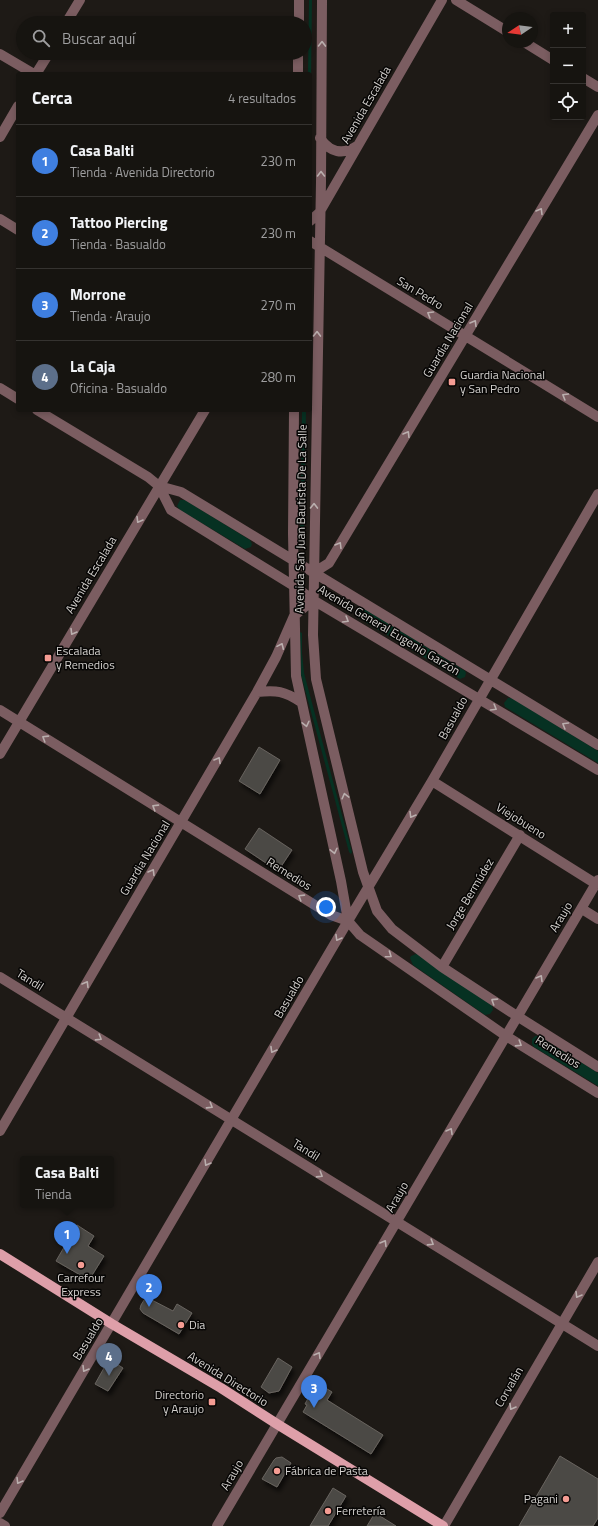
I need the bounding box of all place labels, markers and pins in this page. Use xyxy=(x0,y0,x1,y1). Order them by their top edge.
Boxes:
place label: Guardia Nacional y San Pedro xyxy=(460,365,545,398)
marker: Guardia Nacional y San Pedro xyxy=(447,377,457,387)
place label: Escalada y Remedios xyxy=(56,641,115,674)
marker: Escalada y Remedios xyxy=(43,653,53,663)
pin: 1 xyxy=(54,1221,80,1254)
marker: Carrefour Express xyxy=(76,1260,86,1270)
place label: Carrefour Express xyxy=(57,1268,105,1301)
pin: 2 xyxy=(136,1274,162,1307)
place label: Dia xyxy=(189,1315,205,1334)
marker: Dia xyxy=(176,1320,186,1330)
pin: 4 xyxy=(96,1343,122,1376)
pin: 3 xyxy=(301,1375,327,1408)
place label: Directorio y Araujo xyxy=(155,1385,204,1418)
marker: Directorio y Araujo xyxy=(207,1397,217,1407)
place label: Fábrica de Pasta xyxy=(285,1461,368,1480)
marker: Fábrica de Pasta xyxy=(272,1466,282,1476)
place label: Pagani xyxy=(524,1489,558,1508)
marker: Pagani xyxy=(561,1494,571,1504)
place label: Ferretería xyxy=(336,1501,385,1520)
marker: Ferretería xyxy=(323,1506,333,1516)

